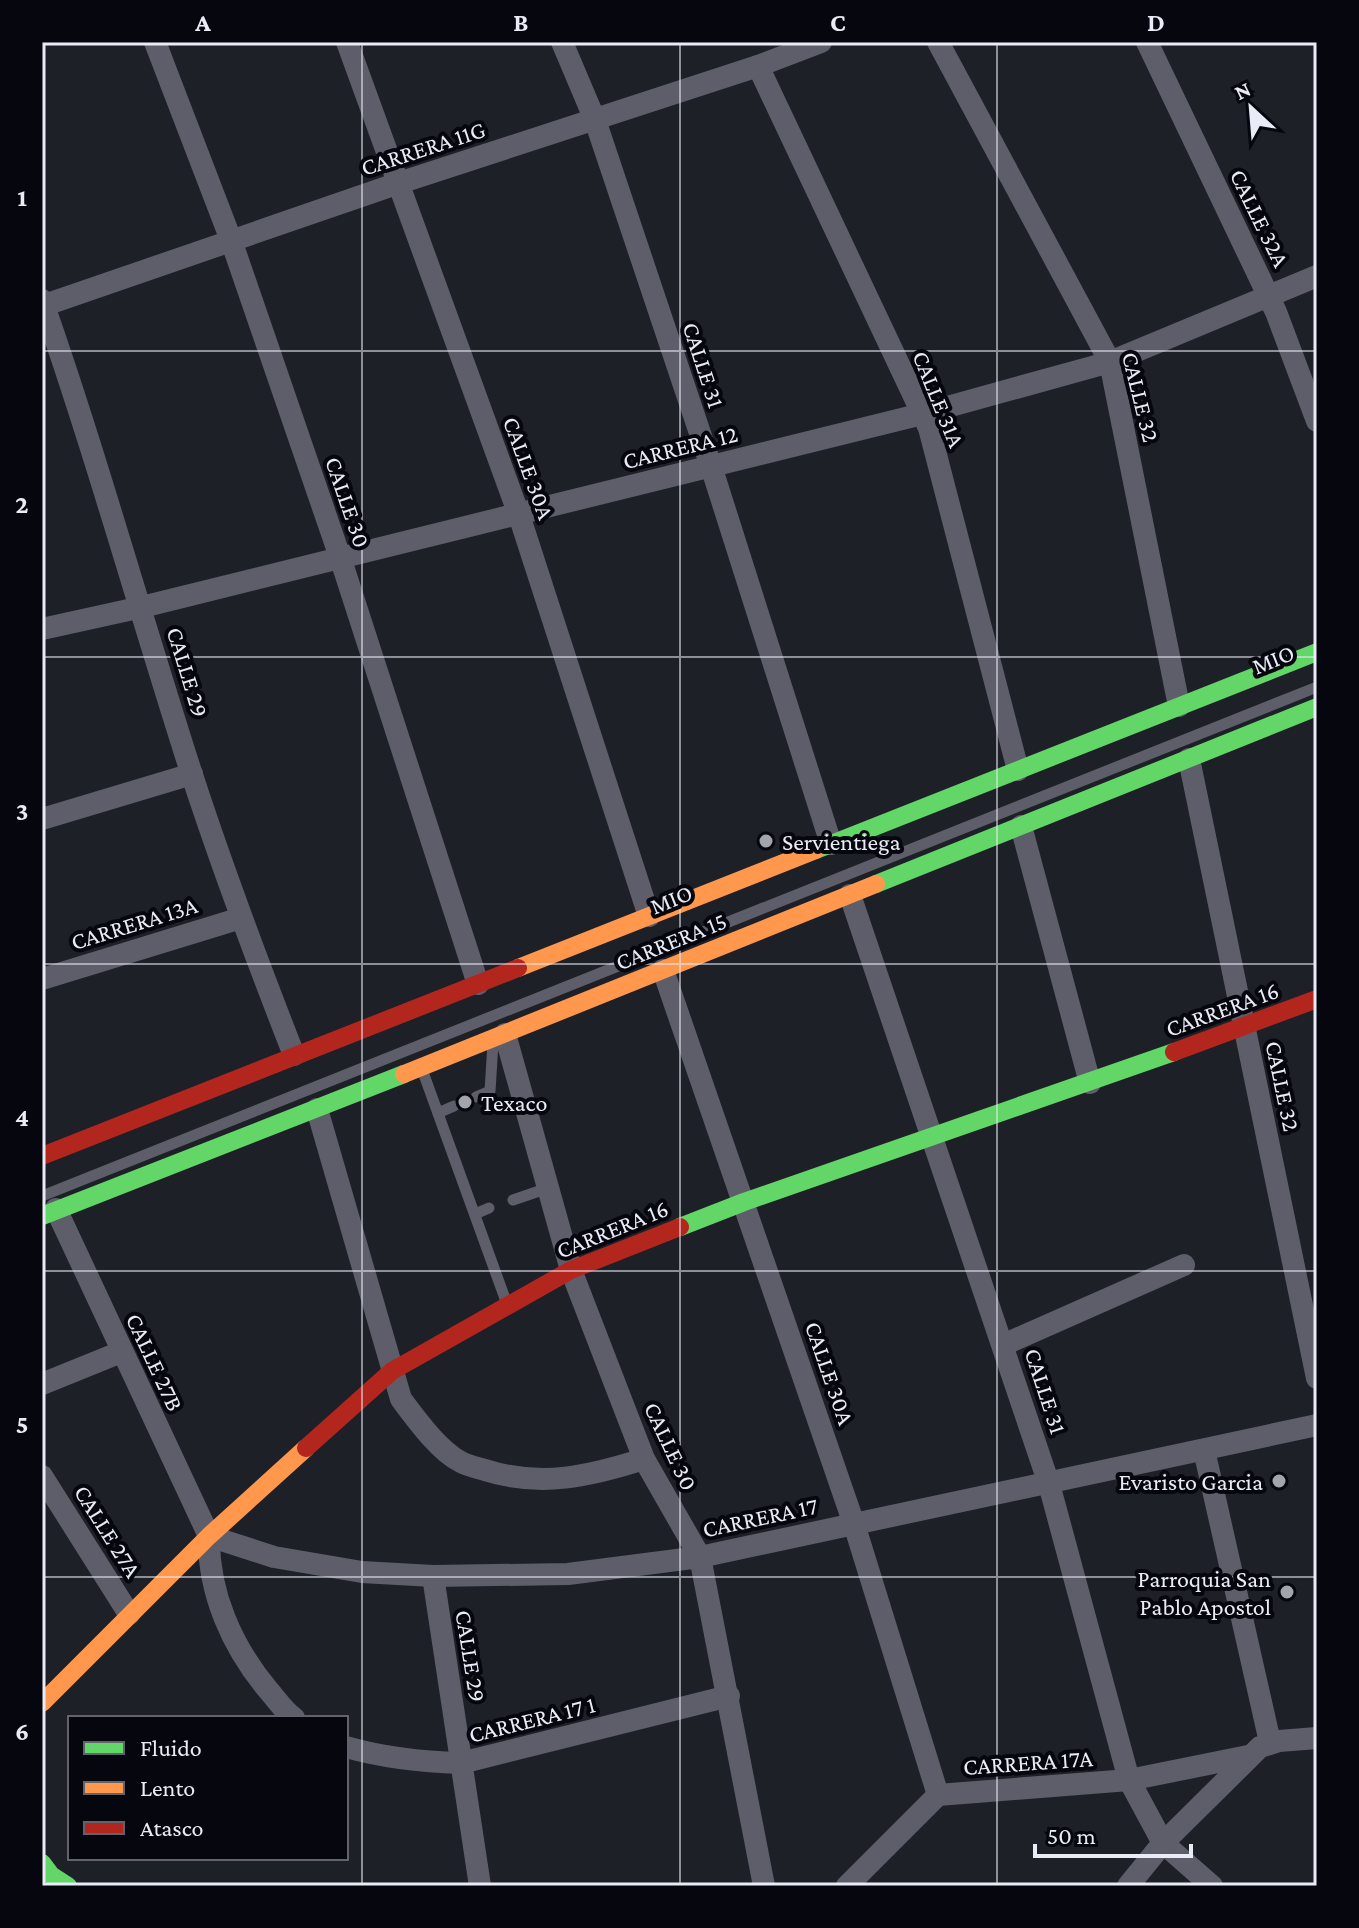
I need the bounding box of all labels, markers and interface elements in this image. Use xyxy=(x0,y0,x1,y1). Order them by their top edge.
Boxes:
text: A xyxy=(194,8,211,37)
text: B xyxy=(513,8,529,37)
text: C xyxy=(830,8,846,37)
text: D xyxy=(1147,8,1165,37)
north arrow xyxy=(1211,68,1291,148)
text: N xyxy=(1230,76,1255,105)
street label: CARRERA 11G xyxy=(357,115,489,181)
street label: CALLE 32A xyxy=(1225,165,1295,272)
text: 1 xyxy=(17,183,27,212)
street label: CALLE 31 xyxy=(678,319,731,411)
street label: CALLE 31A xyxy=(907,347,971,452)
street label: CALLE 32 xyxy=(1117,349,1165,445)
street label: CALLE 30A xyxy=(498,413,560,523)
street label: CARRERA 12 xyxy=(620,420,740,474)
street label: CALLE 30 xyxy=(320,453,376,551)
text: 2 xyxy=(15,490,29,519)
street label: CALLE 29 xyxy=(162,624,214,720)
street label: MIO xyxy=(1248,638,1298,680)
text: 3 xyxy=(16,797,28,826)
place label: Servientiega xyxy=(782,828,901,855)
marker: Servientiega xyxy=(757,832,775,850)
street label: MIO xyxy=(646,878,696,920)
street label: CARRERA 13A xyxy=(68,891,201,955)
street label: CARRERA 15 xyxy=(612,907,730,975)
street label: CARRERA 16 xyxy=(1162,976,1282,1042)
street label: CALLE 32 xyxy=(1260,1038,1306,1134)
place label: Texaco xyxy=(481,1089,547,1116)
marker: Texaco xyxy=(456,1093,474,1111)
text: 4 xyxy=(15,1103,29,1132)
street label: CARRERA 16 xyxy=(552,1194,672,1264)
street label: CALLE 27B xyxy=(121,1309,189,1415)
street label: CALLE 30A xyxy=(800,1318,860,1429)
street label: CALLE 31 xyxy=(1020,1345,1073,1437)
street label: CALLE 30 xyxy=(639,1398,703,1494)
text: 5 xyxy=(16,1410,28,1439)
place label: Evaristo Garcia xyxy=(1118,1468,1263,1495)
marker: Evaristo Garcia xyxy=(1270,1472,1288,1490)
street label: CALLE 27A xyxy=(69,1480,147,1583)
street label: CARRERA 17 xyxy=(700,1492,820,1542)
place label: Parroquia San Pablo Apostol xyxy=(1138,1565,1271,1620)
marker: Parroquia San Pablo Apostol xyxy=(1278,1583,1296,1601)
street label: CALLE 29 xyxy=(450,1608,492,1704)
street label: CARRERA 17 1 xyxy=(466,1690,598,1748)
legend xyxy=(68,1716,348,1860)
text: 6 xyxy=(15,1717,29,1746)
text: Fluido xyxy=(140,1734,202,1761)
street label: CARRERA 17A xyxy=(962,1744,1094,1780)
text: Lento xyxy=(140,1774,195,1801)
scale bar xyxy=(1035,1808,1191,1858)
text: Atasco xyxy=(140,1814,204,1841)
text: 50 m xyxy=(1047,1822,1096,1849)

